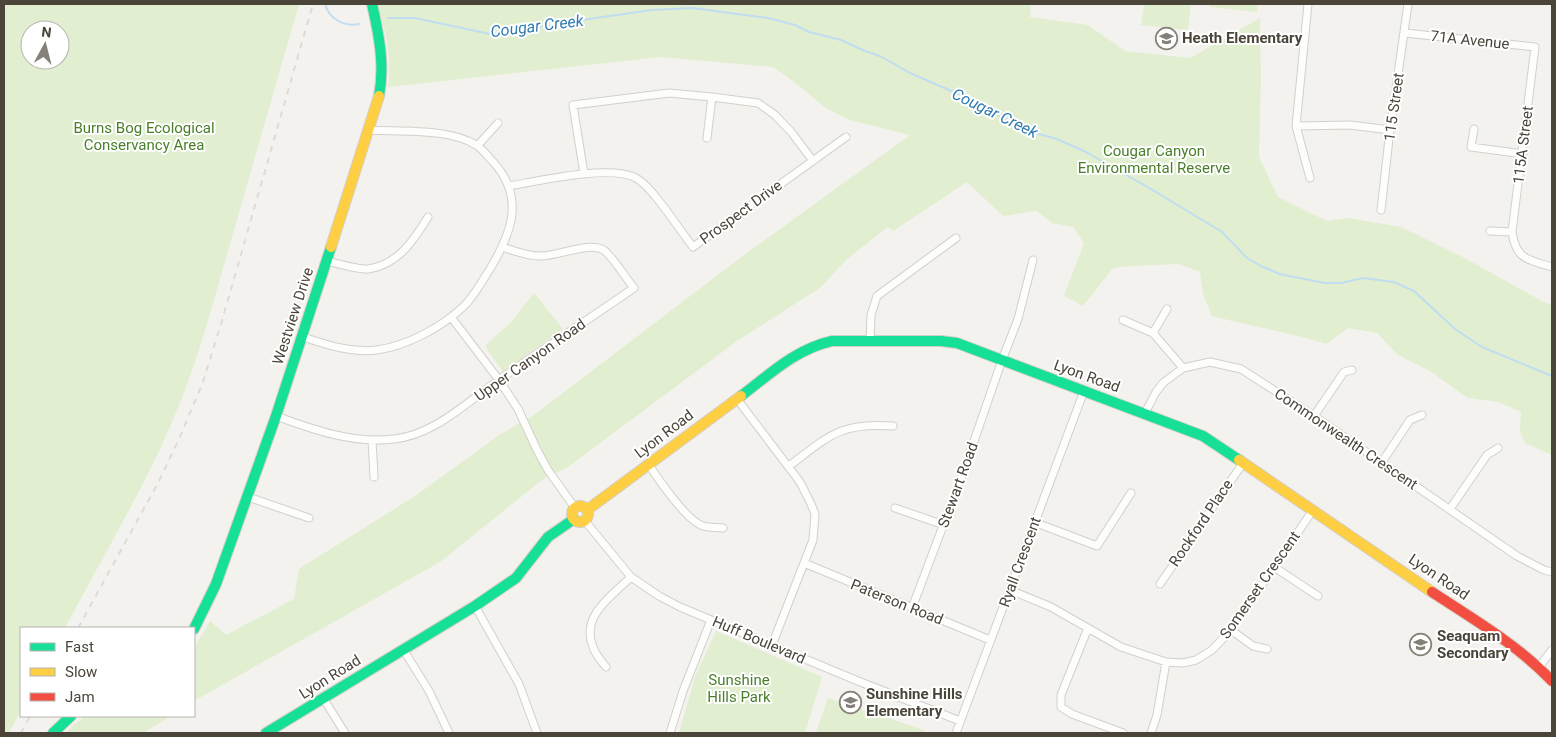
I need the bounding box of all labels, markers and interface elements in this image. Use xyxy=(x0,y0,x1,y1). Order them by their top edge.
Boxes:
water label: Cougar Creek xyxy=(489,11,586,41)
north arrow xyxy=(20,20,70,70)
text: N xyxy=(41,24,52,41)
school or university icon: Heath Elementary xyxy=(1154,26,1178,50)
street label: 71A Avenue xyxy=(1430,27,1510,53)
place label: Heath Elementary xyxy=(1182,29,1303,47)
street label: 115 Street xyxy=(1380,72,1408,142)
water label: Cougar Creek xyxy=(949,84,1042,143)
street label: 115A Street xyxy=(1509,105,1537,185)
park label: Burns Bog Ecological Conservancy Area xyxy=(73,119,215,154)
park label: Cougar Canyon Environmental Reserve xyxy=(1078,142,1230,177)
street label: Prospect Drive xyxy=(696,176,786,248)
street label: Westview Drive xyxy=(269,265,317,367)
street label: Upper Canyon Road xyxy=(471,315,589,405)
street label: Lyon Road xyxy=(1051,356,1123,396)
street label: Commonwealth Crescent xyxy=(1271,384,1421,494)
street label: Lyon Road xyxy=(631,406,697,462)
street label: Stewart Road xyxy=(934,440,982,530)
street label: Rockford Place xyxy=(1165,476,1237,570)
street label: Ryall Crescent xyxy=(995,514,1045,610)
street label: Somerset Crescent xyxy=(1216,528,1304,642)
street label: Lyon Road xyxy=(1405,550,1473,604)
street label: Paterson Road xyxy=(848,575,946,629)
street label: Huff Boulevard xyxy=(710,612,808,668)
legend xyxy=(20,627,195,717)
place label: Seaquam Secondary xyxy=(1437,627,1509,662)
school or university icon: Seaquam Secondary xyxy=(1409,633,1433,657)
text: Fast xyxy=(65,638,94,656)
street label: Lyon Road xyxy=(296,651,364,703)
text: Slow xyxy=(65,663,97,681)
park label: Sunshine Hills Park xyxy=(707,671,771,706)
place label: Sunshine Hills Elementary xyxy=(866,685,963,720)
text: Jam xyxy=(65,688,95,706)
school or university icon: Sunshine Hills Elementary xyxy=(838,691,862,715)

